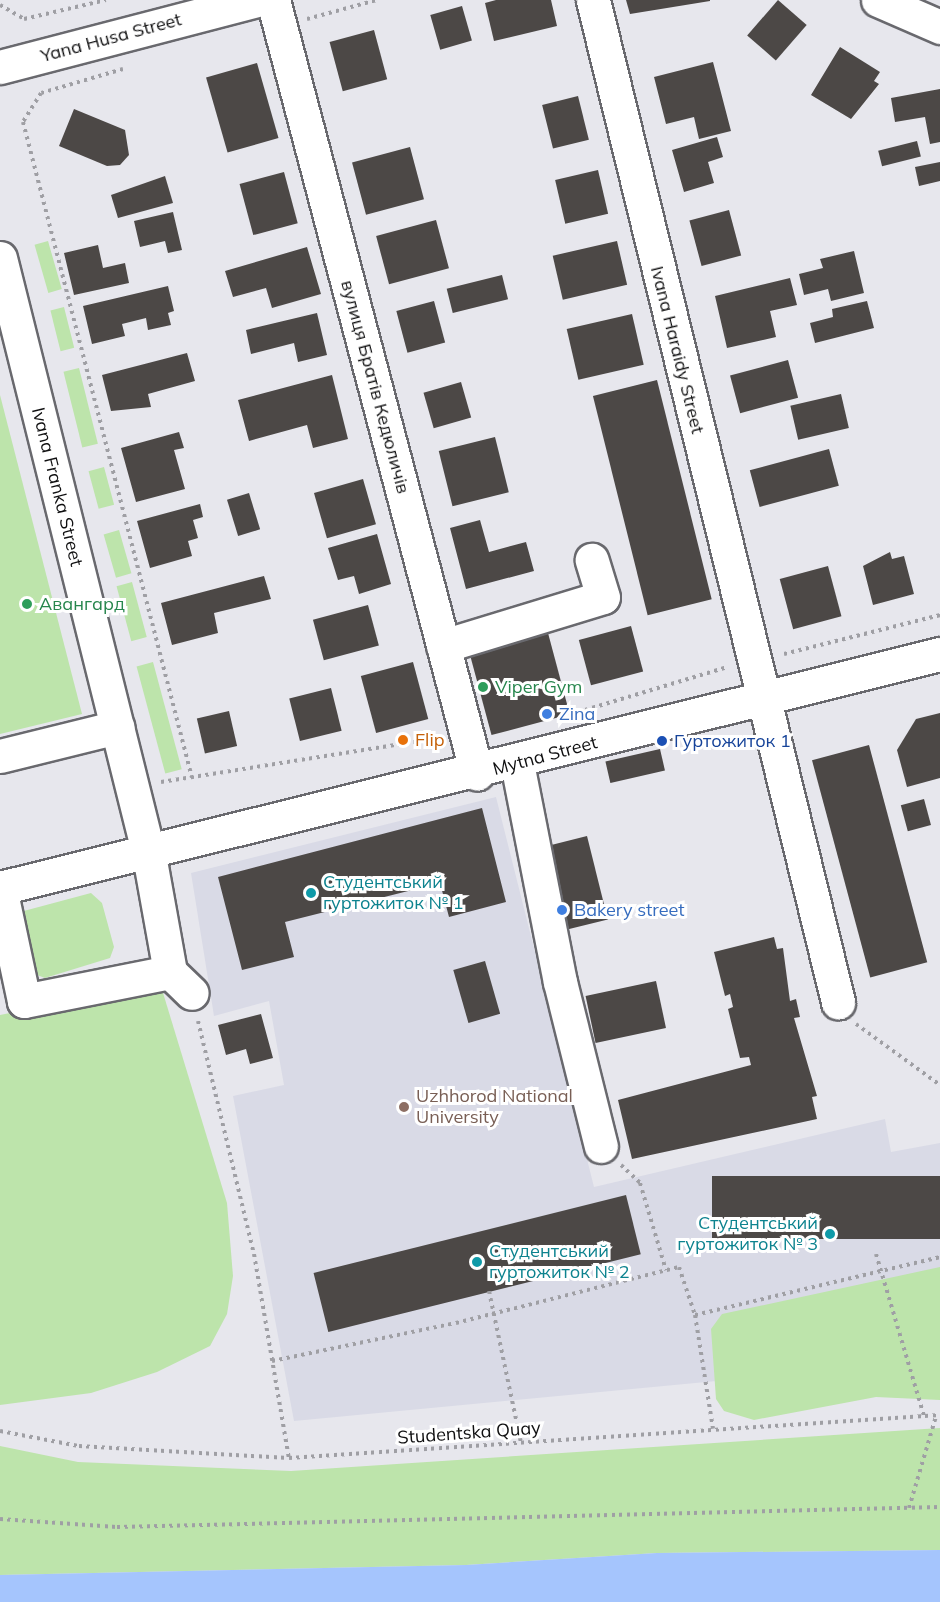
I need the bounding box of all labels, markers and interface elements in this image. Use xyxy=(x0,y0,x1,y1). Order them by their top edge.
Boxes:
street label: Yana Husa Street xyxy=(38,9,184,67)
street label: Ivana Haraidy Street xyxy=(646,264,708,436)
street label: вулиця Братів Кедюличів xyxy=(336,278,414,496)
street label: Ivana Franka Street xyxy=(27,405,87,569)
place label: Авангард xyxy=(39,593,125,615)
marker: Авангард xyxy=(20,597,34,611)
place label: Viper Gym xyxy=(495,676,582,698)
marker: Viper Gym xyxy=(476,680,490,694)
place label: Zina xyxy=(559,703,595,725)
marker: Zina xyxy=(540,707,554,721)
place label: Flip xyxy=(415,729,444,751)
place label: Гуртожиток 1 xyxy=(674,730,791,752)
street label: Mytna Street xyxy=(490,732,600,780)
marker: Flip xyxy=(396,733,410,747)
marker: Гуртожиток 1 xyxy=(655,734,669,748)
place label: Студентський гуртожиток № 1 xyxy=(323,872,464,914)
marker: Студентський гуртожиток № 1 xyxy=(304,886,318,900)
place label: Bakery street xyxy=(574,899,685,921)
marker: Bakery street xyxy=(555,903,569,917)
place label: Uzhhorod National University xyxy=(416,1086,573,1128)
marker: Uzhhorod National University xyxy=(397,1100,411,1114)
place label: Студентський гуртожиток № 3 xyxy=(677,1213,818,1256)
marker: Студентський гуртожиток № 3 xyxy=(823,1227,837,1241)
place label: Студентський гуртожиток № 2 xyxy=(489,1241,630,1284)
marker: Студентський гуртожиток № 2 xyxy=(470,1255,484,1269)
street label: Studentska Quay xyxy=(397,1417,541,1449)

